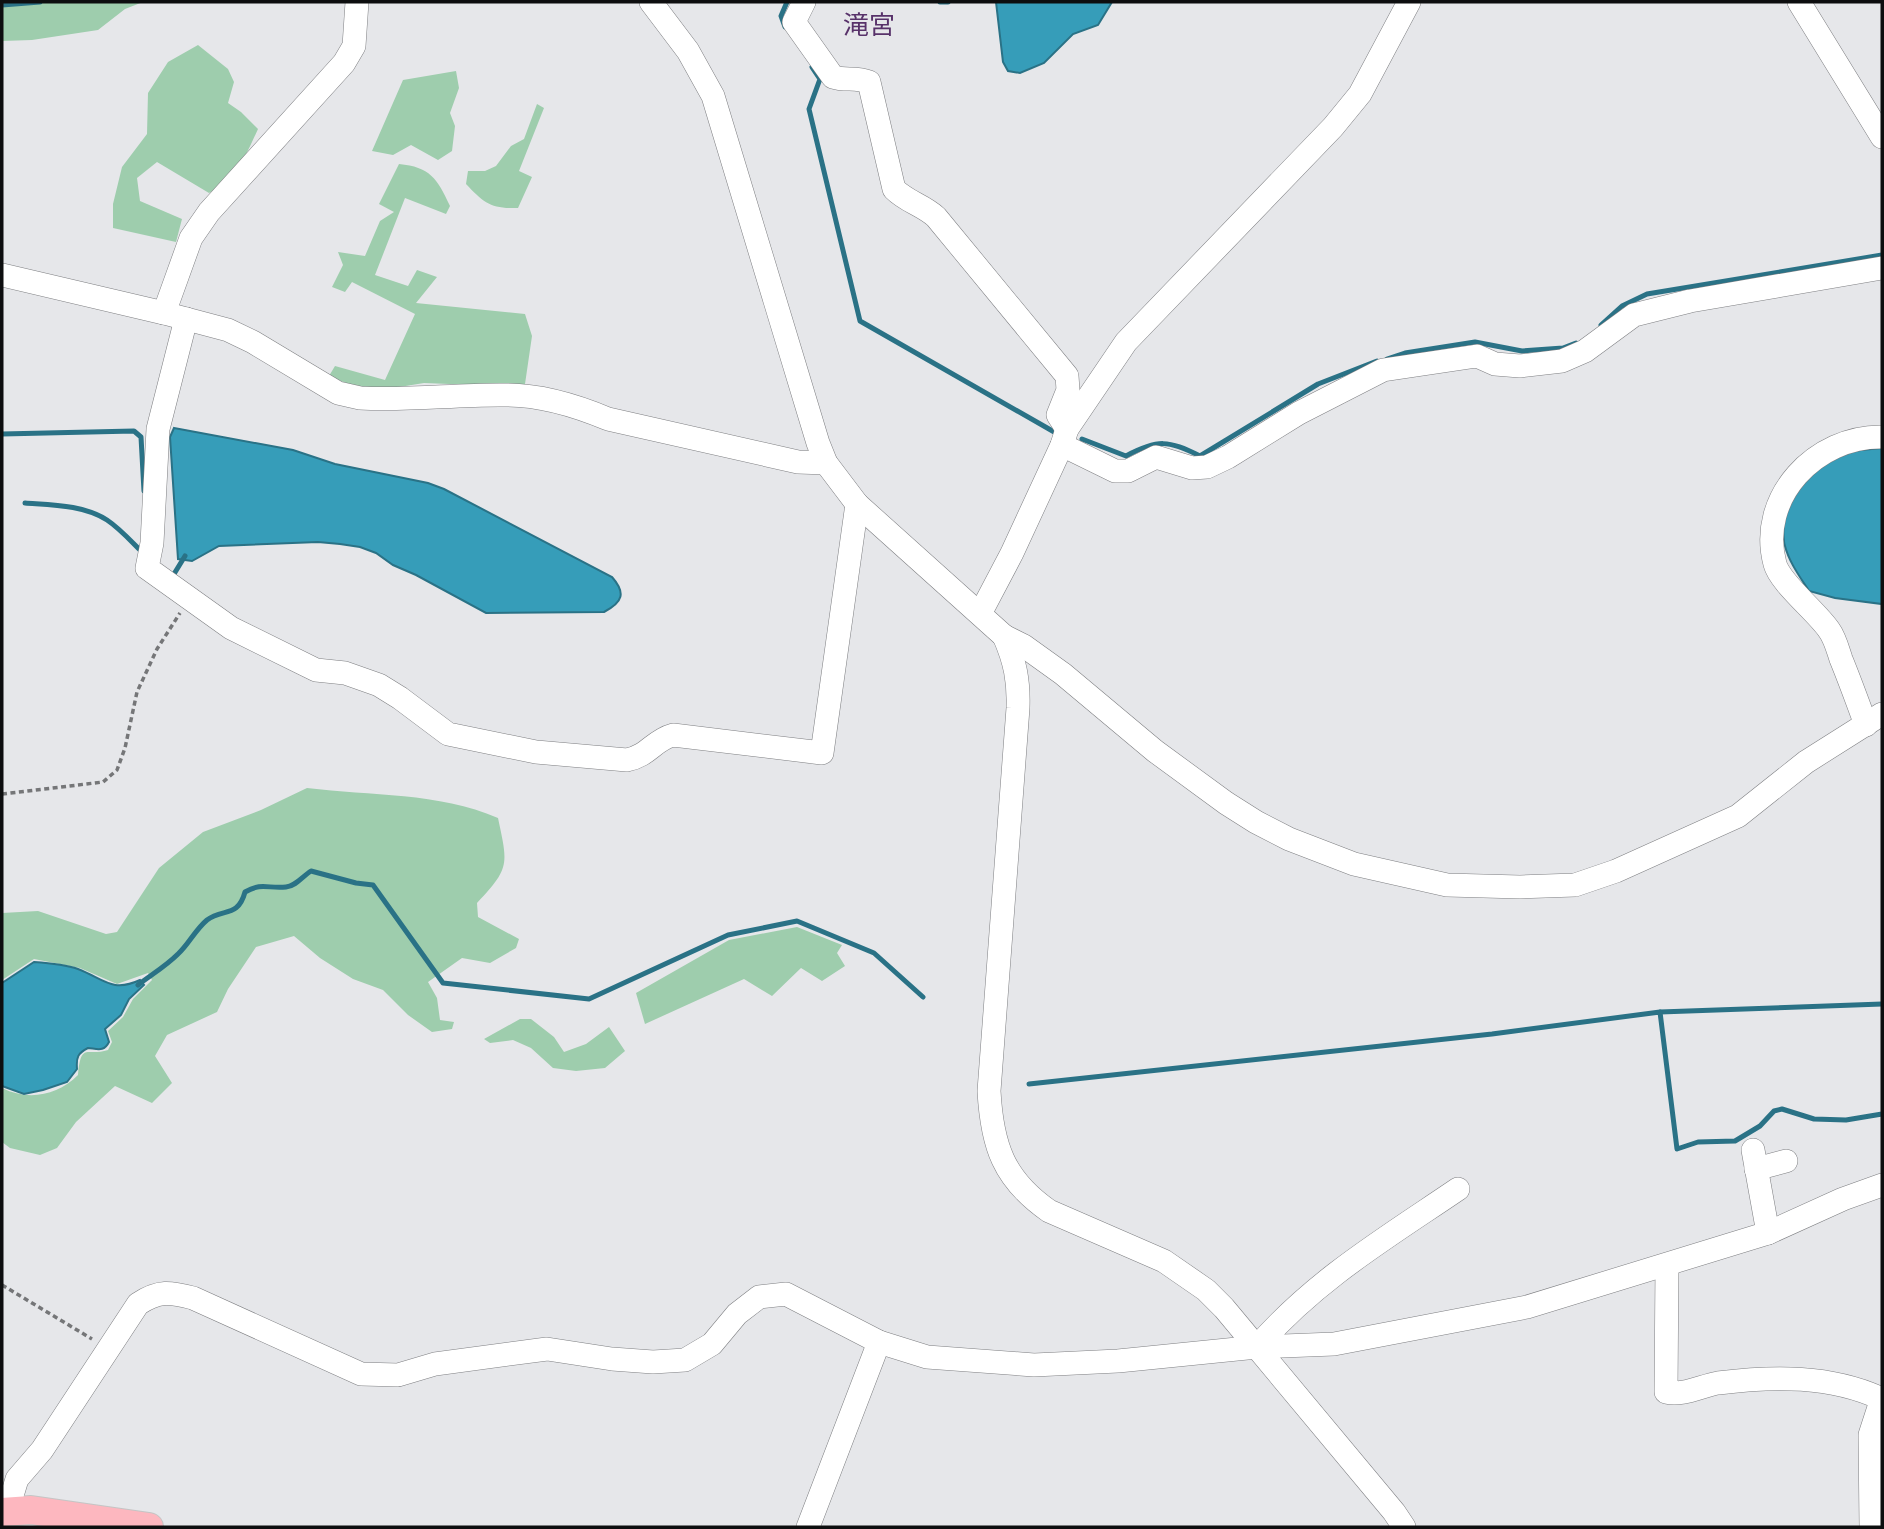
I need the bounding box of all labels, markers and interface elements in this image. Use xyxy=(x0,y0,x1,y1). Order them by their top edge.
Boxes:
district label: 滝宮 xyxy=(843,6,895,42)

